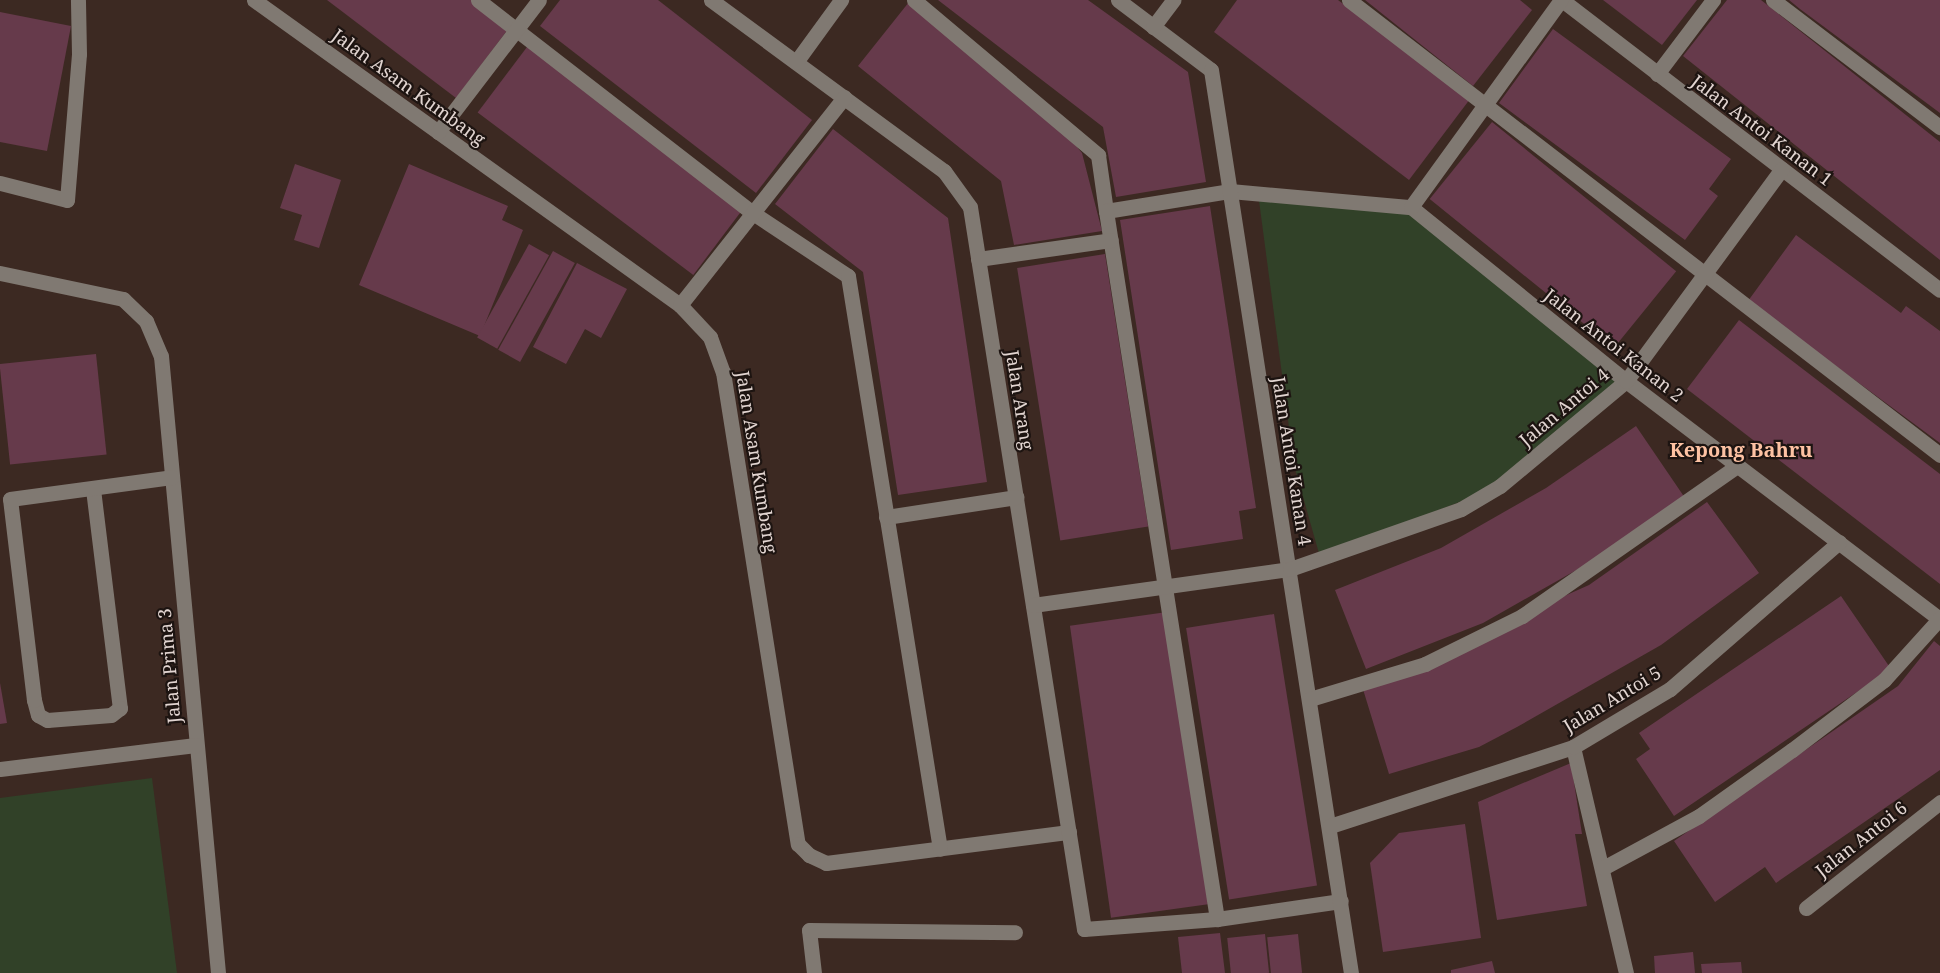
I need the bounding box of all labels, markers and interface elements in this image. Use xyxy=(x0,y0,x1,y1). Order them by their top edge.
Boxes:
street label: Jalan Asam Kumbang xyxy=(328,24,490,150)
street label: Jalan Antoi Kanan 1 xyxy=(1687,70,1837,190)
street label: Jalan Antoi Kanan 2 xyxy=(1540,284,1688,406)
street label: Jalan Arang xyxy=(1001,349,1039,451)
street label: Jalan Antoi 4 xyxy=(1515,363,1613,451)
street label: Jalan Asam Kumbang xyxy=(732,369,782,555)
street label: Jalan Antoi Kanan 4 xyxy=(1268,375,1316,547)
district label: Kepong Bahru xyxy=(1669,437,1813,461)
street label: Jalan Prima 3 xyxy=(153,607,185,725)
street label: Jalan Antoi 5 xyxy=(1559,661,1665,737)
street label: Jalan Antoi 6 xyxy=(1811,797,1911,881)

